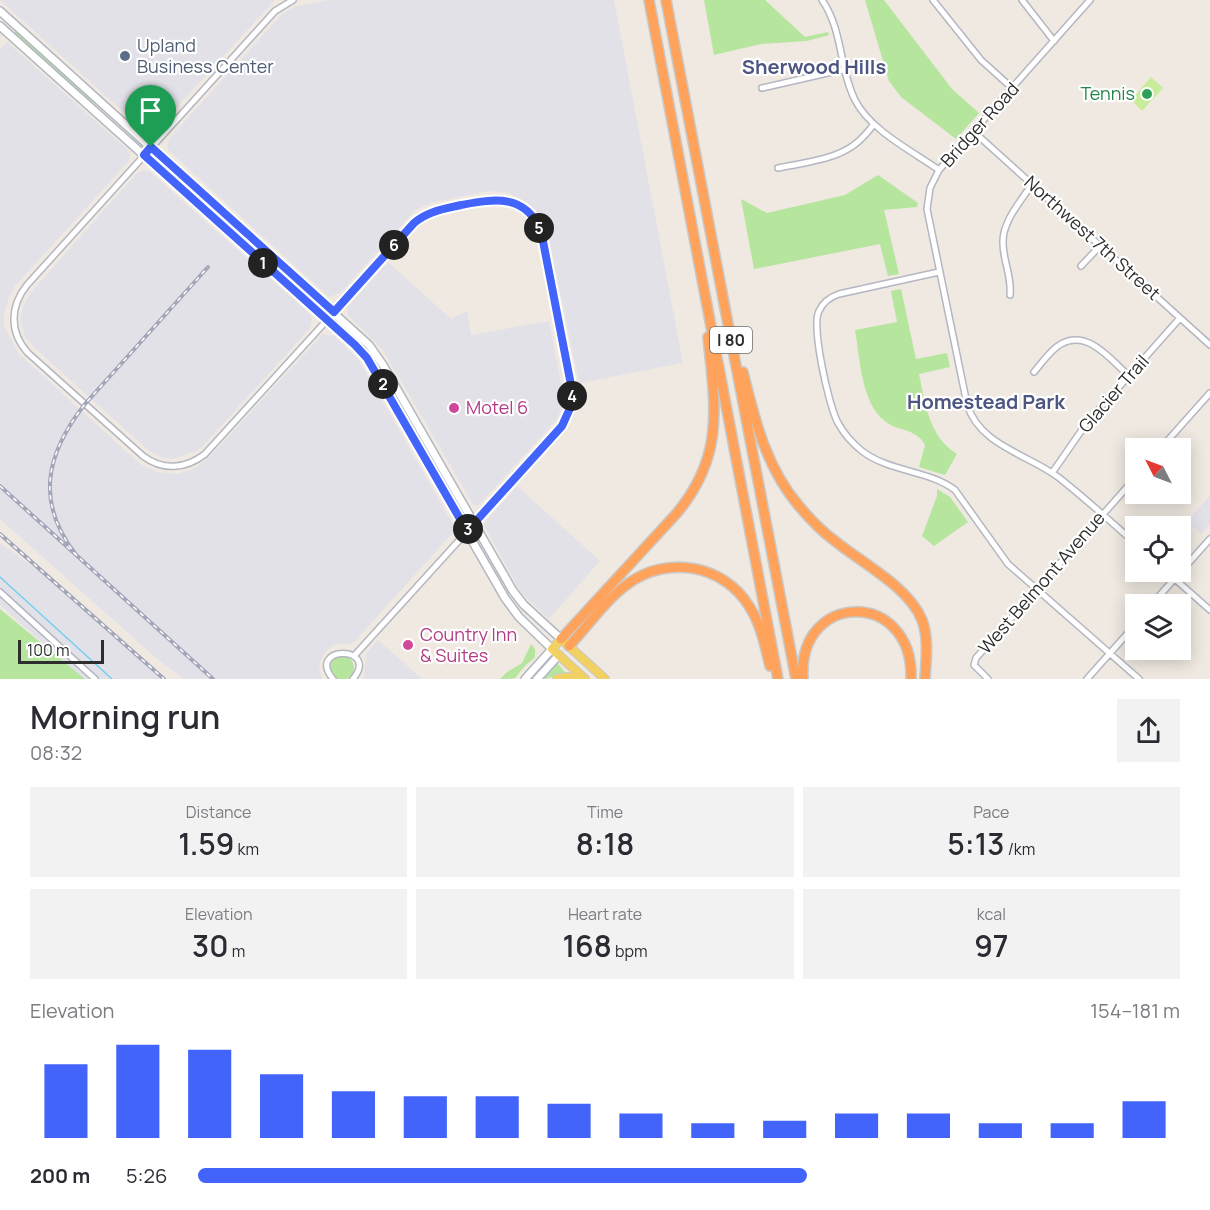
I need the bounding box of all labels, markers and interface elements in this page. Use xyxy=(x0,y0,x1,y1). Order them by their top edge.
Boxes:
place label: Upland Business Center xyxy=(137,33,274,78)
marker: Upland Business Center xyxy=(118,49,132,63)
district label: Sherwood Hills xyxy=(742,53,886,80)
street label: Bridger Road xyxy=(935,77,1024,172)
place label: Tennis xyxy=(1080,81,1135,105)
pin xyxy=(125,85,176,147)
marker: Tennis xyxy=(1140,87,1154,101)
icon: arrive xyxy=(134,94,167,127)
street label: Northwest 7th Street xyxy=(1020,170,1166,305)
pin: 5 xyxy=(524,213,554,243)
text: 5 xyxy=(534,217,544,239)
pin: 6 xyxy=(379,230,409,260)
text: 6 xyxy=(389,234,399,256)
pin: 1 xyxy=(248,248,278,278)
text: 1 xyxy=(259,252,267,274)
road number: I 80 xyxy=(710,327,752,353)
street label: Glacier Trail xyxy=(1073,349,1154,437)
pin: 2 xyxy=(368,369,398,399)
text: 2 xyxy=(378,373,388,395)
pin: 4 xyxy=(557,381,587,411)
text: 4 xyxy=(567,385,577,407)
district label: Homestead Park xyxy=(907,388,1066,415)
place label: Motel 6 xyxy=(466,395,528,419)
marker: Motel 6 xyxy=(447,401,461,415)
north arrow xyxy=(1125,438,1191,504)
map controls xyxy=(1125,438,1191,660)
street label: West Belmont Avenue xyxy=(973,506,1110,659)
pin: 3 xyxy=(453,514,483,544)
button: locate xyxy=(1125,516,1191,582)
text: 3 xyxy=(463,518,473,540)
button: layers xyxy=(1125,594,1191,660)
place label: Country Inn & Suites xyxy=(420,622,517,667)
scale bar xyxy=(18,637,104,664)
marker: Country Inn & Suites xyxy=(401,638,415,652)
text: 100 m xyxy=(27,639,70,661)
text: Morning run xyxy=(30,694,220,739)
button: share xyxy=(1117,699,1180,762)
text: 08:32 xyxy=(30,739,82,766)
text: Distance xyxy=(186,801,251,823)
text: Time xyxy=(587,801,623,823)
text: Pace xyxy=(973,801,1009,823)
text: 1.59 xyxy=(178,823,234,864)
text: 8:18 xyxy=(576,823,634,864)
text: 5:13 xyxy=(947,823,1004,864)
text: km xyxy=(234,838,259,860)
text: /km xyxy=(1004,838,1035,860)
text: Elevation xyxy=(185,903,252,925)
text: Heart rate xyxy=(568,903,642,925)
text: kcal xyxy=(977,903,1006,925)
text: 30 xyxy=(192,925,228,966)
text: 168 xyxy=(562,925,612,966)
text: 97 xyxy=(974,925,1008,966)
text: m xyxy=(228,940,245,962)
text: bpm xyxy=(612,940,648,962)
text: Elevation xyxy=(30,997,114,1024)
text: 154–181 m xyxy=(1090,997,1180,1024)
text: 200 m xyxy=(30,1162,90,1189)
text: 5:26 xyxy=(126,1162,167,1189)

